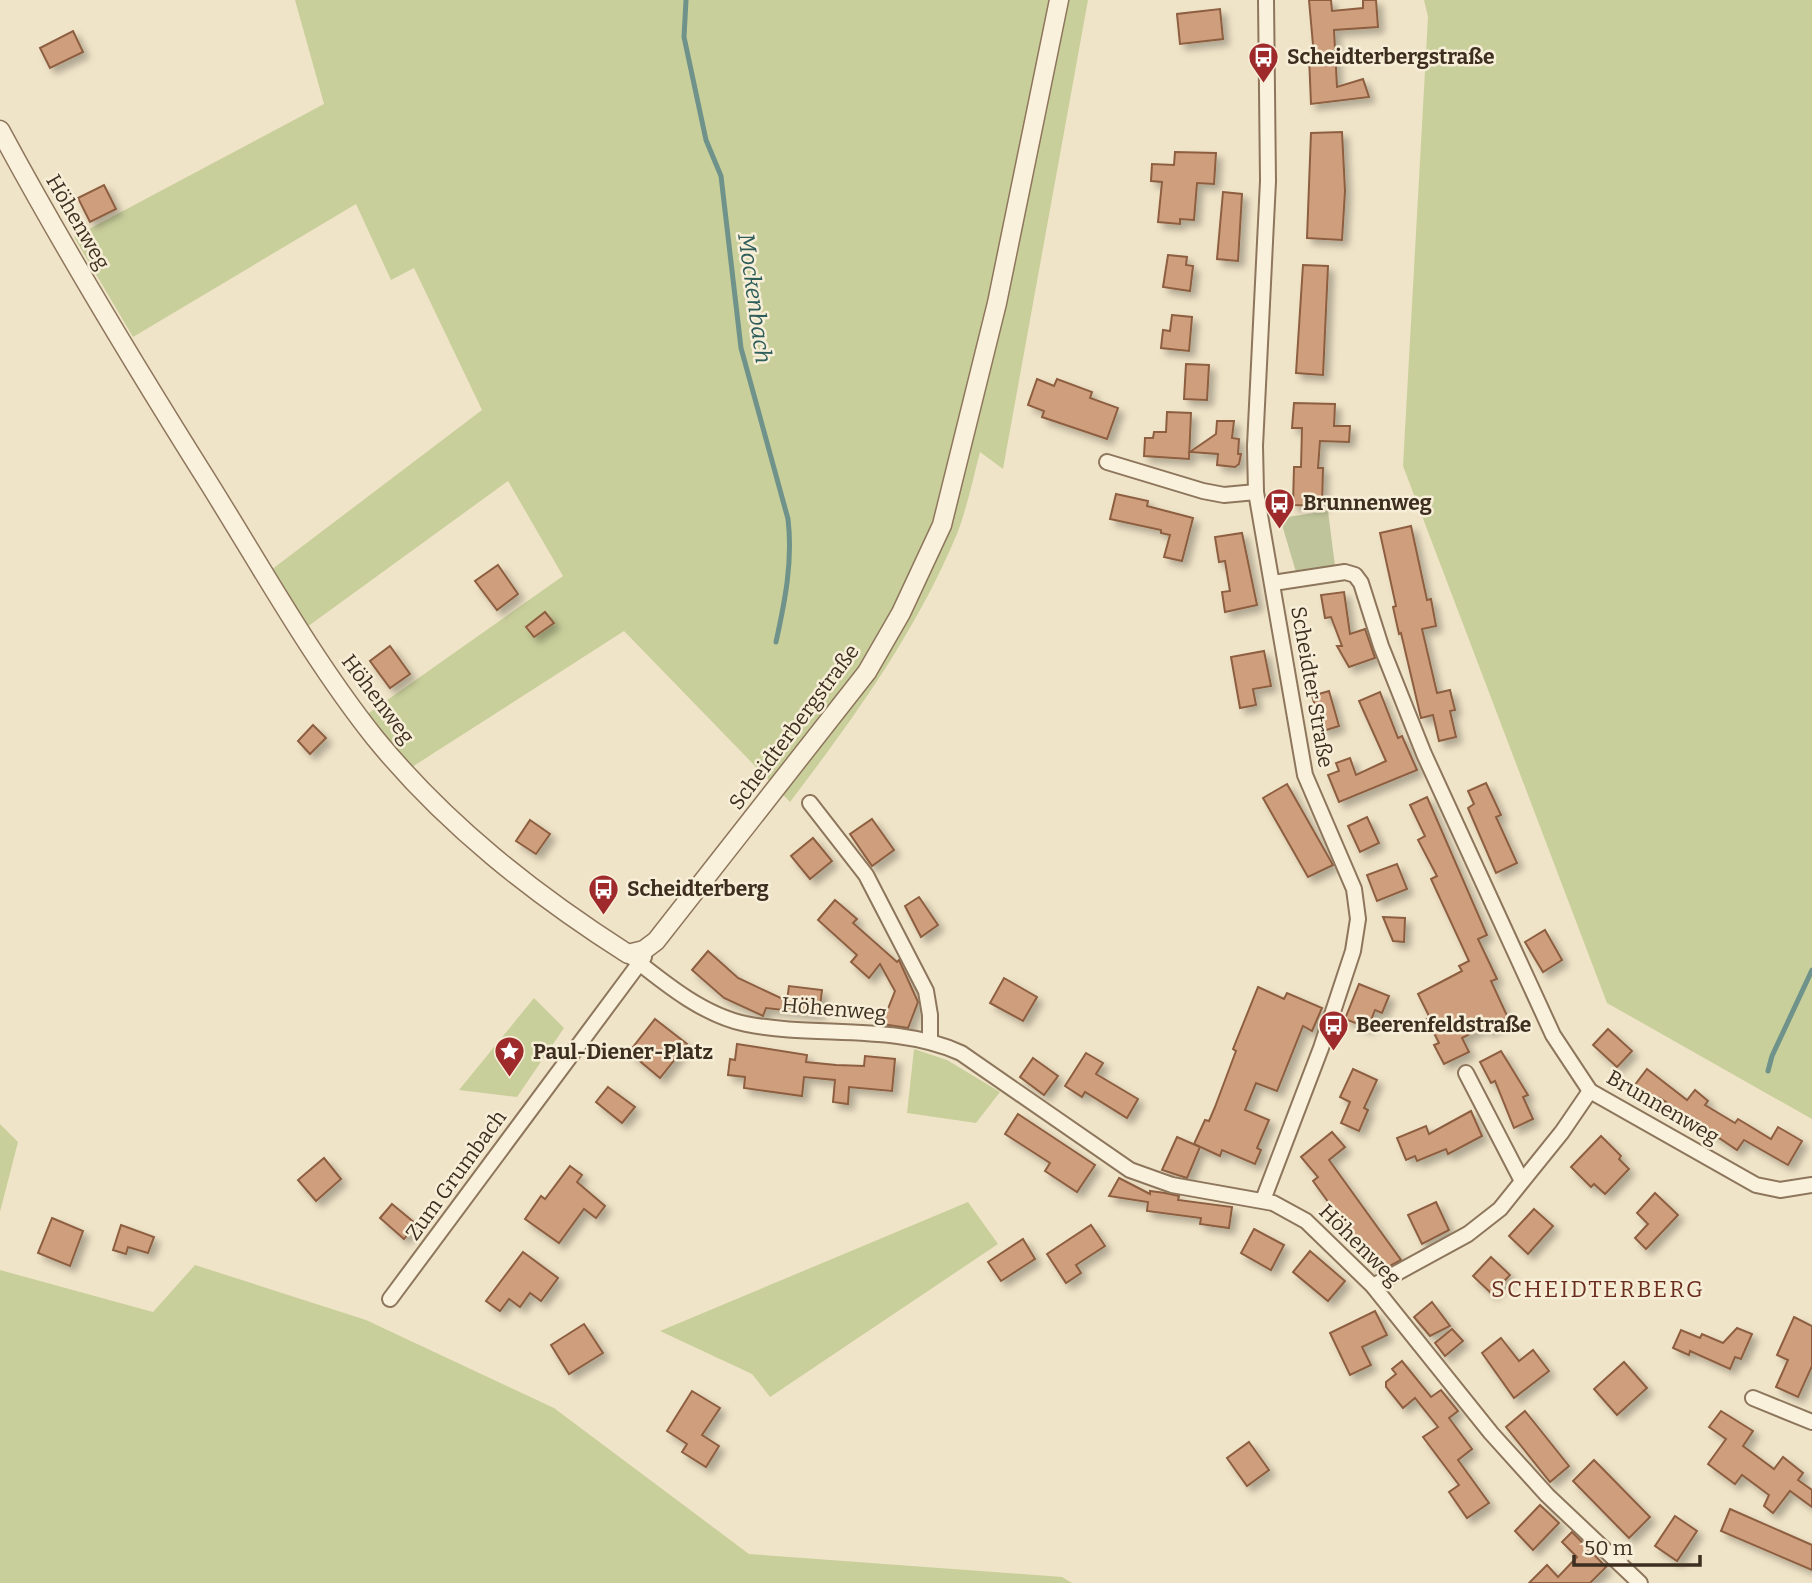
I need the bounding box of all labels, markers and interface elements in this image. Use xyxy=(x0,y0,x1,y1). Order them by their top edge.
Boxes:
bus stop icon: Scheidterbergstraße xyxy=(1247,40,1281,84)
place label: Scheidterbergstraße xyxy=(1287,44,1494,70)
street label: Höhenweg xyxy=(40,170,116,274)
water label: Mockenbach xyxy=(732,231,778,365)
bus stop icon: Brunnenweg xyxy=(1263,486,1297,530)
place label: Brunnenweg xyxy=(1303,490,1432,516)
street label: Scheidter Straße xyxy=(1285,604,1339,770)
street label: Scheidterbergstraße xyxy=(723,639,865,815)
street label: Höhenweg xyxy=(336,649,420,749)
bus stop icon: Scheidterberg xyxy=(587,872,621,916)
place label: Scheidterberg xyxy=(627,876,769,902)
street label: Höhenweg xyxy=(780,991,888,1027)
bus stop icon: Beerenfeldstraße xyxy=(1316,1008,1350,1052)
place label: Beerenfeldstraße xyxy=(1356,1012,1531,1038)
place icon: Paul-Diener-Platz xyxy=(493,1035,527,1079)
place label: Paul-Diener-Platz xyxy=(533,1039,713,1065)
street label: Brunnenweg xyxy=(1602,1064,1724,1150)
street label: Zum Grumbach xyxy=(400,1105,512,1245)
street label: Höhenweg xyxy=(1314,1199,1407,1292)
district label: SCHEIDTERBERG xyxy=(1491,1275,1705,1303)
scale bar xyxy=(1574,1524,1700,1568)
text: 50 m xyxy=(1584,1535,1633,1561)

